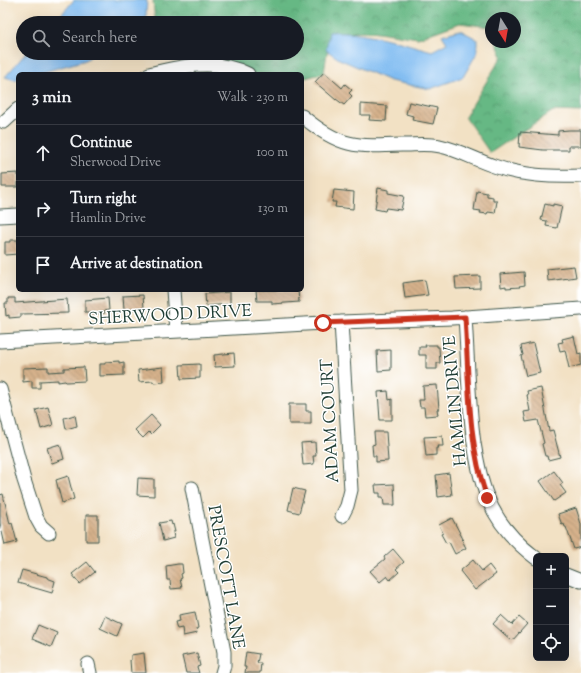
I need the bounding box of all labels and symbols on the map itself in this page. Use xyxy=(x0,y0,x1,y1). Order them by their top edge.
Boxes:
north arrow xyxy=(485,12,521,48)
street label: SHERWOOD DRIVE xyxy=(88,300,252,332)
route start xyxy=(314,314,332,332)
street label: HAMLIN DRIVE xyxy=(438,334,474,467)
street label: ADAM COURT xyxy=(316,358,346,484)
route end xyxy=(478,489,496,507)
street label: PRESCOTT LANE xyxy=(201,503,250,651)

